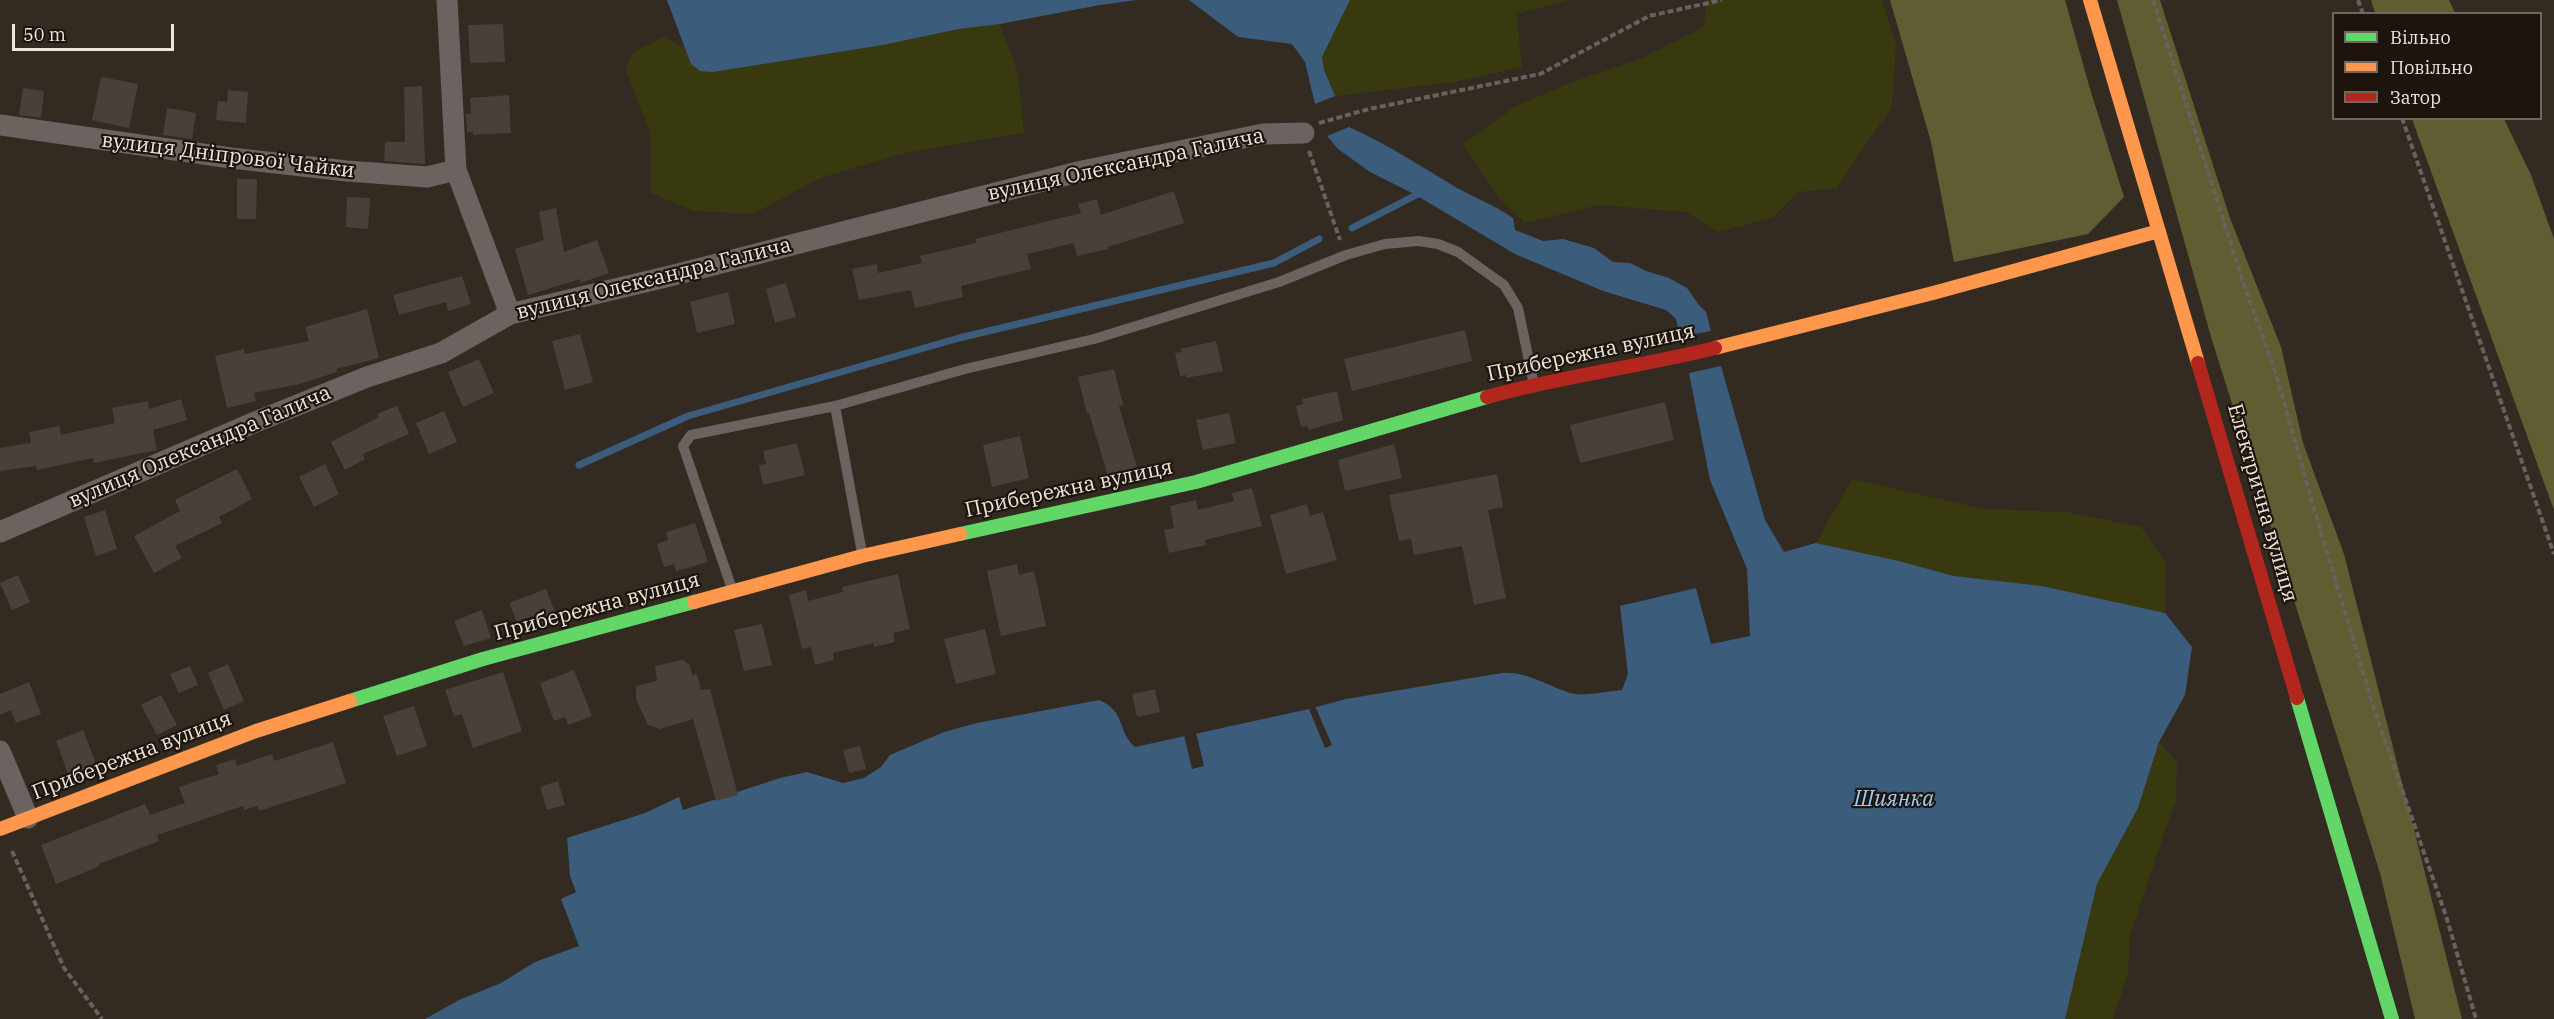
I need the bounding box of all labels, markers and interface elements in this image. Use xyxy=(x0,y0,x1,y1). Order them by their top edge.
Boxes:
scale bar xyxy=(15,12,177,50)
legend xyxy=(2332,12,2542,120)
text: 50 m xyxy=(23,23,66,46)
text: Вільно xyxy=(2390,26,2451,49)
text: Повільно xyxy=(2390,56,2473,79)
text: Затор xyxy=(2390,86,2441,109)
street label: вулиця Олександра Галича xyxy=(985,123,1267,207)
street label: вулиця Дніпрової Чайки xyxy=(100,128,356,184)
street label: вулиця Олександра Галича xyxy=(514,233,794,325)
street label: Прибережна вулиця xyxy=(1485,319,1697,387)
street label: вулиця Олександра Галича xyxy=(65,380,335,514)
street label: Електрична вулиця xyxy=(2222,401,2302,605)
street label: Прибережна вулиця xyxy=(963,455,1175,523)
street label: Прибережна вулиця xyxy=(491,567,703,647)
street label: Прибережна вулиця xyxy=(29,706,235,806)
water label: Шиянка xyxy=(1854,787,1934,813)

